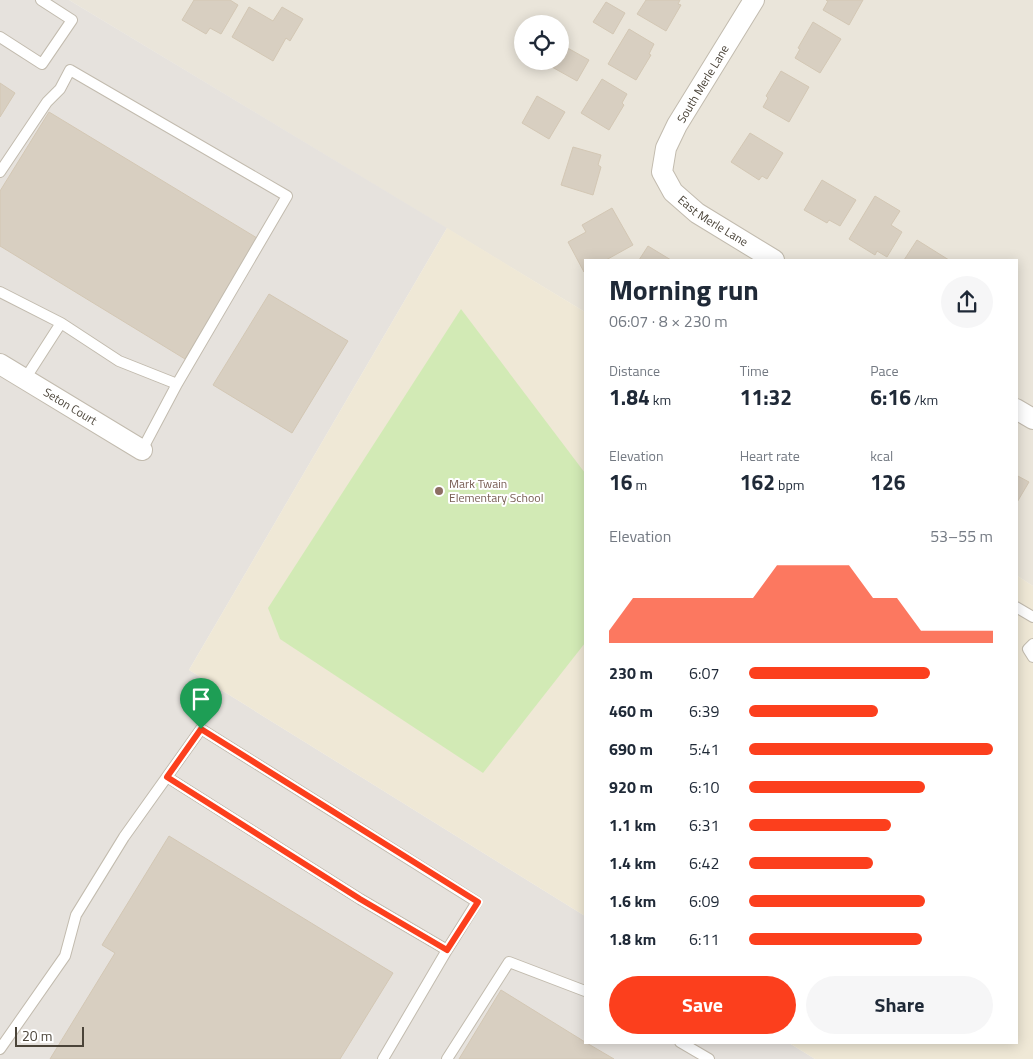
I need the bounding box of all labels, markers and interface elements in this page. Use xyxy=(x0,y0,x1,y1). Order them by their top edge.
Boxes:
map controls xyxy=(514,15,569,70)
button: locate xyxy=(514,15,569,70)
street label: South Merle Lane xyxy=(672,41,734,127)
street label: East Merle Lane xyxy=(674,190,752,251)
text: Morning run xyxy=(609,268,759,311)
button: share xyxy=(941,276,993,328)
text: 06:07 · 8 × 230 m xyxy=(609,309,728,333)
text: Distance xyxy=(609,360,660,381)
text: Time xyxy=(740,360,769,381)
text: Pace xyxy=(870,360,899,381)
text: 1.84 xyxy=(609,381,650,413)
text: 11:32 xyxy=(740,381,792,413)
text: 6:16 xyxy=(870,381,911,413)
street label: Seton Court xyxy=(40,382,102,430)
text: km xyxy=(650,389,671,410)
text: /km xyxy=(911,389,938,410)
text: Elevation xyxy=(609,445,663,466)
text: Heart rate xyxy=(740,445,800,466)
text: kcal xyxy=(870,445,893,466)
text: 16 xyxy=(609,466,633,498)
text: 162 xyxy=(740,466,775,498)
text: 126 xyxy=(870,466,906,498)
place label: Mark Twain Elementary School xyxy=(449,474,543,507)
text: m xyxy=(633,474,647,495)
text: bpm xyxy=(775,474,804,495)
marker: Mark Twain Elementary School xyxy=(433,485,445,497)
text: Elevation xyxy=(609,524,671,548)
text: 53–55 m xyxy=(930,524,993,548)
text: 230 m xyxy=(609,661,653,685)
text: 6:07 xyxy=(689,661,719,685)
pin xyxy=(180,678,222,729)
icon: arrive xyxy=(187,685,215,713)
text: 460 m xyxy=(609,699,653,723)
text: 6:39 xyxy=(689,699,719,723)
text: 690 m xyxy=(609,737,653,761)
text: 5:41 xyxy=(689,737,719,761)
text: 920 m xyxy=(609,775,653,799)
text: 6:10 xyxy=(689,775,719,799)
text: 1.1 km xyxy=(609,813,656,837)
text: 6:31 xyxy=(689,813,719,837)
text: 1.4 km xyxy=(609,851,656,875)
text: 6:42 xyxy=(689,851,719,875)
text: 1.6 km xyxy=(609,889,656,913)
text: 6:09 xyxy=(689,889,719,913)
text: 1.8 km xyxy=(609,927,656,951)
text: 6:11 xyxy=(689,927,719,951)
button: Save xyxy=(609,976,796,1034)
button: Share xyxy=(806,976,993,1034)
scale bar xyxy=(15,1024,84,1047)
text: 20 m xyxy=(22,1025,52,1046)

